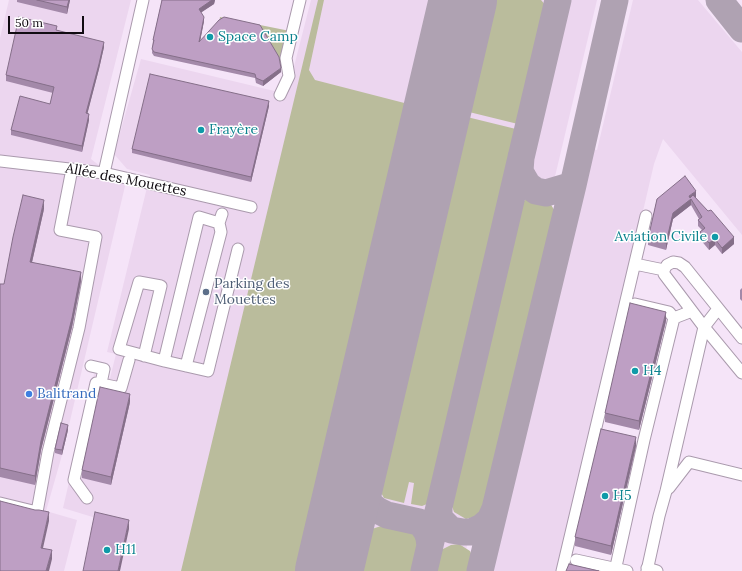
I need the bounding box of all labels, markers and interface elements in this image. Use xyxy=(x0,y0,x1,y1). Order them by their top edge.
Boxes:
scale bar xyxy=(10,8,86,34)
text: 50 m xyxy=(15,15,43,30)
place label: Space Camp xyxy=(218,29,298,45)
marker: Space Camp xyxy=(205,32,215,42)
place label: Frayère xyxy=(209,122,258,138)
marker: Frayère xyxy=(196,125,206,135)
street label: Allée des Mouettes xyxy=(64,160,188,200)
place label: Aviation Civile xyxy=(615,229,707,245)
marker: Aviation Civile xyxy=(710,232,720,242)
place label: Parking des Mouettes xyxy=(214,276,289,308)
marker: Parking des Mouettes xyxy=(201,287,211,297)
place label: H4 xyxy=(643,363,662,379)
marker: H4 xyxy=(630,366,640,376)
place label: Balitrand xyxy=(37,386,96,402)
marker: Balitrand xyxy=(24,389,34,399)
place label: H5 xyxy=(613,488,632,504)
marker: H5 xyxy=(600,491,610,501)
place label: H11 xyxy=(115,542,136,558)
marker: H11 xyxy=(102,545,112,555)

